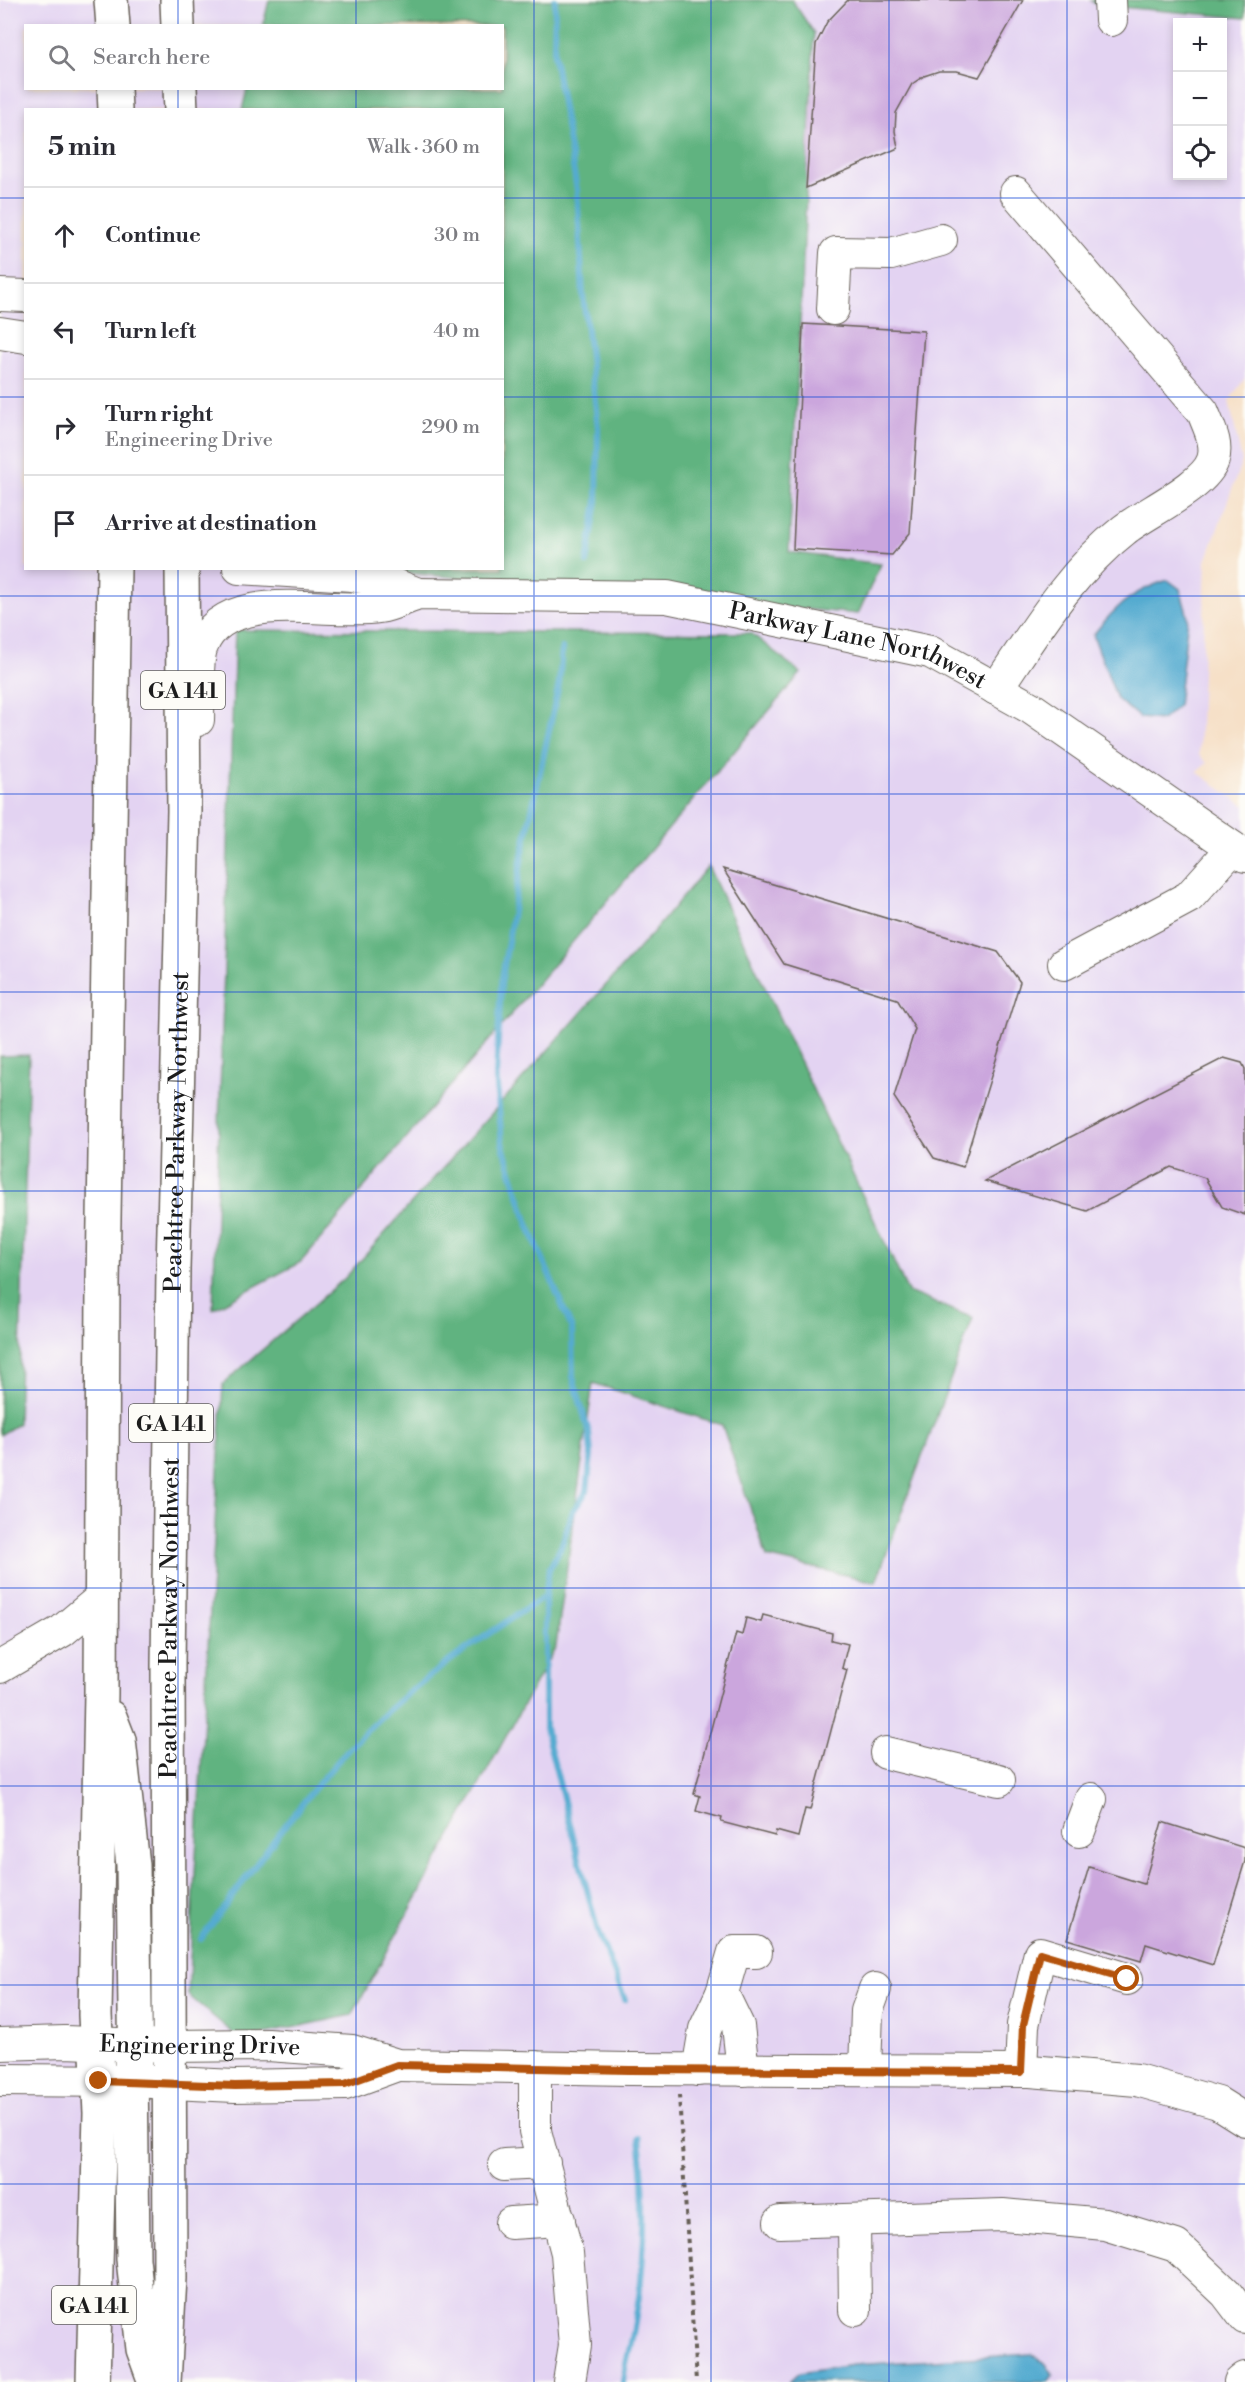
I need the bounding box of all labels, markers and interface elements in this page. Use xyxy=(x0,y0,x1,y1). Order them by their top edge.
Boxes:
map controls xyxy=(1173,18,1227,180)
button: + xyxy=(1173,18,1227,72)
search box xyxy=(24,24,504,90)
icon: search xyxy=(45,41,78,74)
text: Search here xyxy=(93,44,210,71)
button: − xyxy=(1173,72,1227,126)
button: locate xyxy=(1173,126,1227,180)
text: 5 min xyxy=(48,131,116,163)
text: Walk · 360 m xyxy=(367,135,480,160)
icon: ahead xyxy=(48,219,81,252)
text: Continue xyxy=(105,222,201,249)
text: 30 m xyxy=(434,223,480,248)
icon: left xyxy=(48,315,81,348)
text: Turn left xyxy=(105,318,196,345)
text: 40 m xyxy=(433,319,480,344)
text: Turn right xyxy=(105,401,213,428)
icon: right xyxy=(48,411,81,444)
text: 290 m xyxy=(422,415,480,440)
text: Engineering Drive xyxy=(105,428,273,453)
icon: arrive xyxy=(48,507,81,540)
text: Arrive at destination xyxy=(105,510,317,537)
street label: Parkway Lane Northwest xyxy=(726,596,992,697)
road number: GA 141 xyxy=(141,671,225,709)
street label: Peachtree Parkway Northwest xyxy=(159,971,196,1293)
road number: GA 141 xyxy=(129,1404,213,1442)
street label: Peachtree Parkway Northwest xyxy=(154,1457,187,1779)
route start xyxy=(1113,1965,1139,1991)
street label: Engineering Drive xyxy=(99,2029,302,2063)
route end xyxy=(85,2067,111,2093)
road number: GA 141 xyxy=(52,2286,136,2324)

